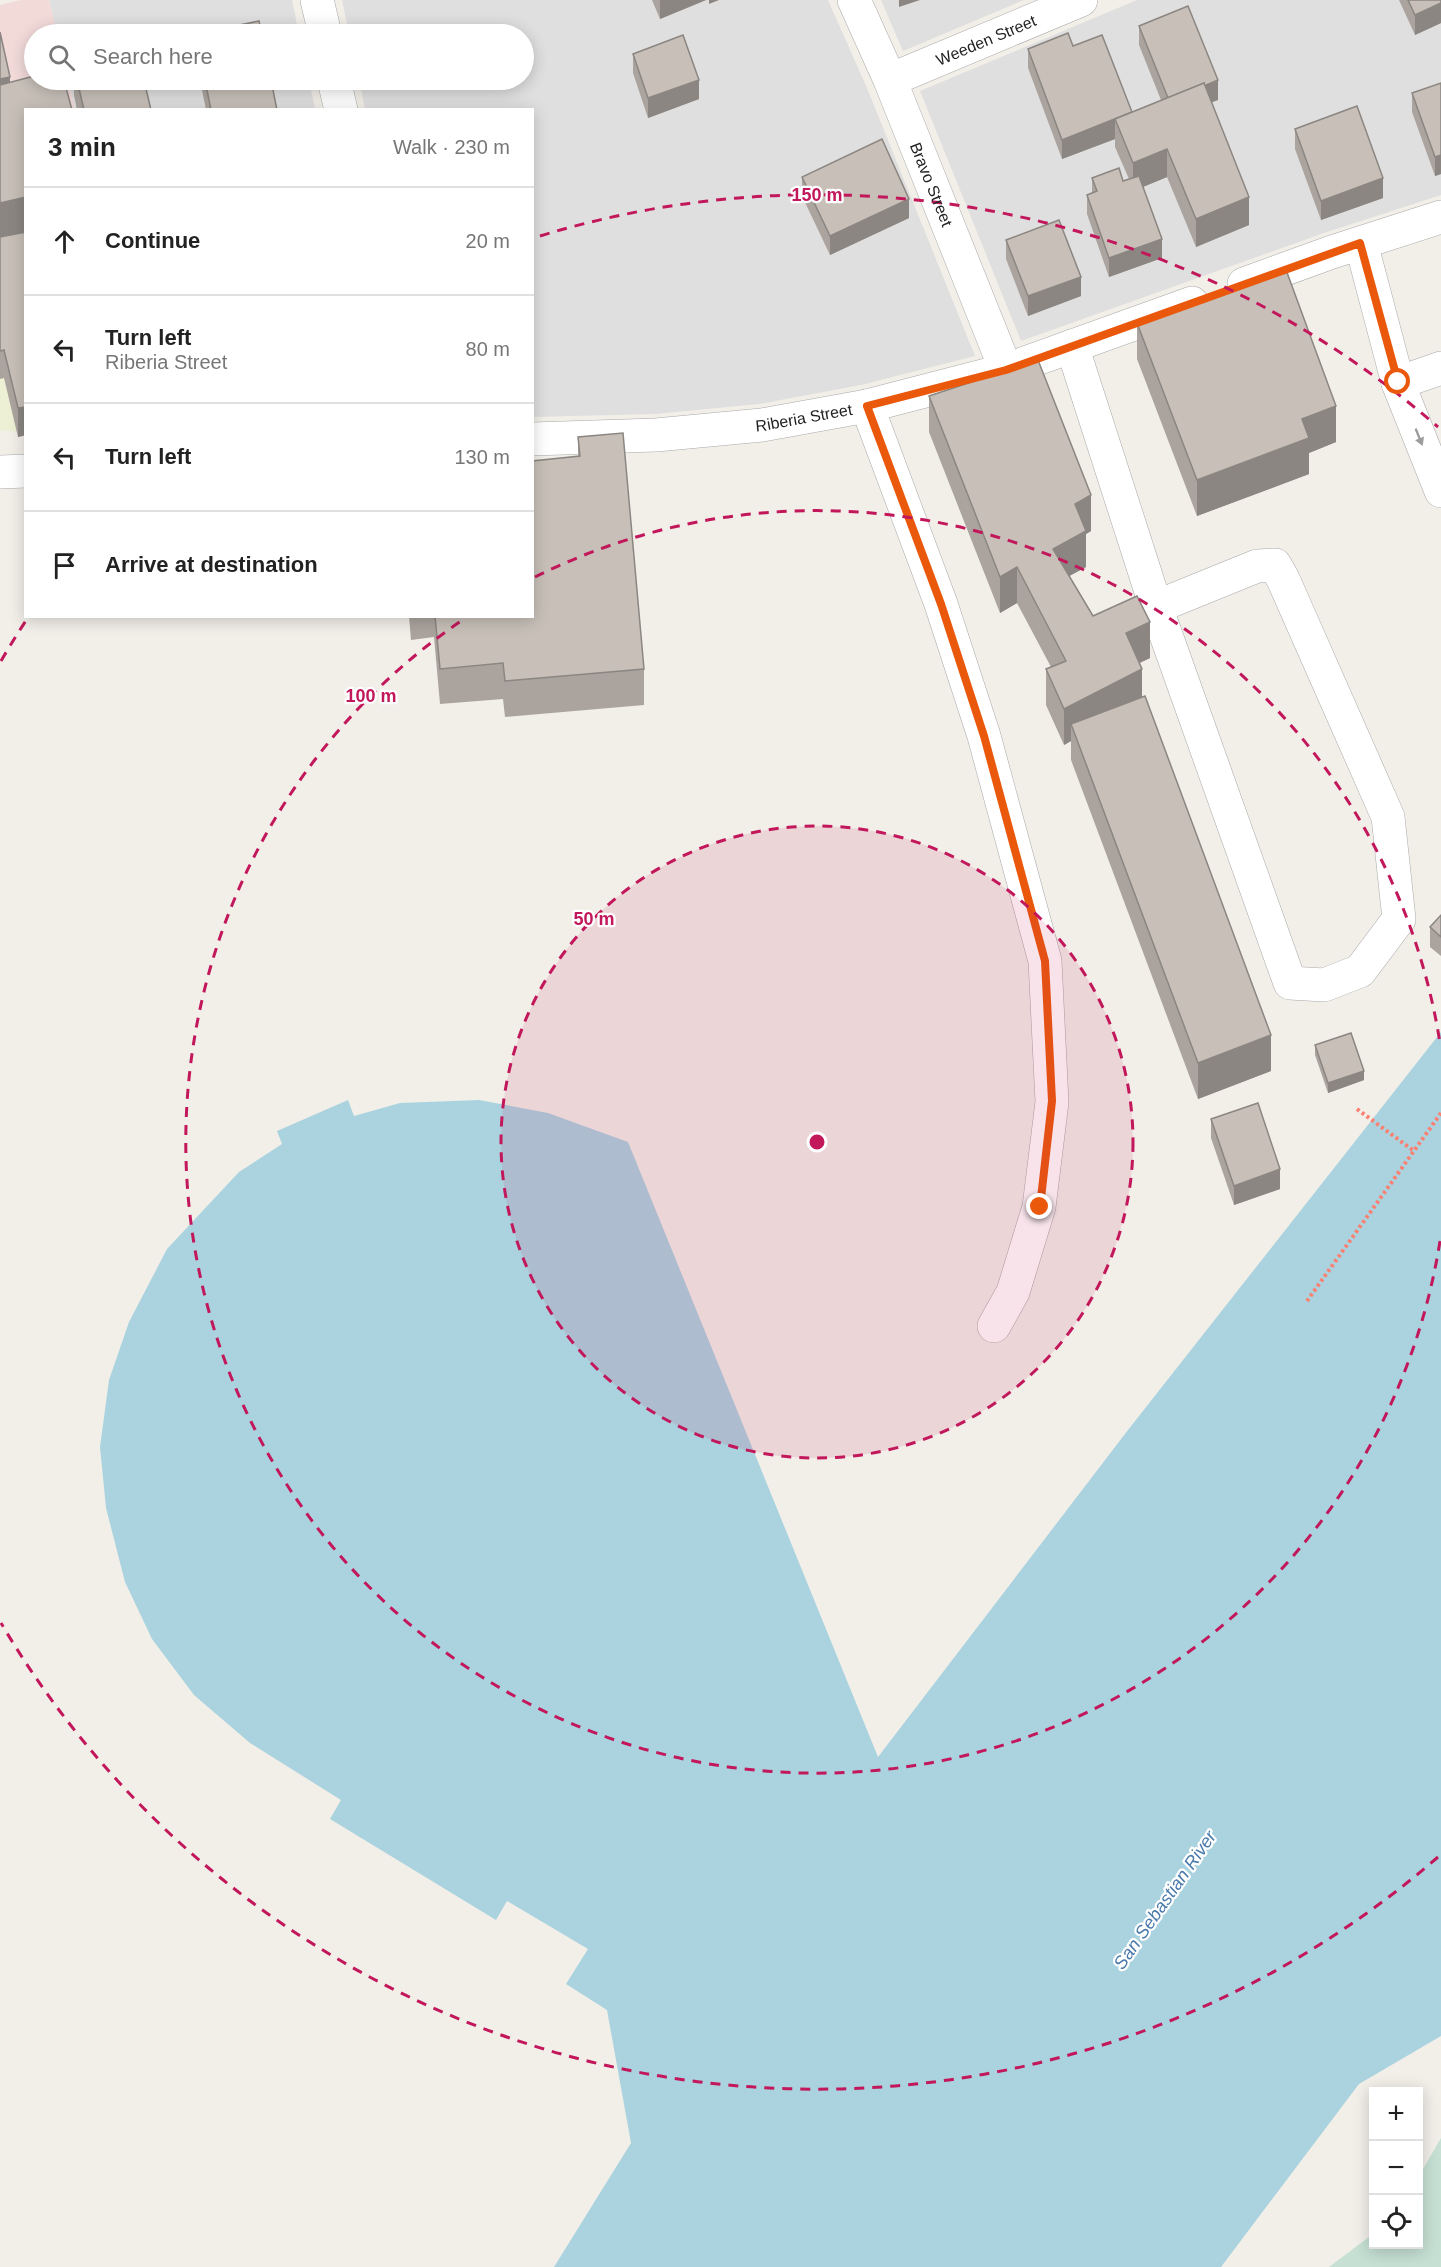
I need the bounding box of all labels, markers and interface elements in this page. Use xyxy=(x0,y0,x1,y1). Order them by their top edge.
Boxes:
street label: Weeden Street xyxy=(934,11,1039,68)
search box xyxy=(24,24,534,90)
icon: search xyxy=(45,41,78,74)
text: Search here xyxy=(93,44,213,69)
text: 3 min xyxy=(48,132,116,162)
text: Walk · 230 m xyxy=(393,136,510,158)
street label: Bravo Street xyxy=(907,140,956,229)
text: 150 m xyxy=(791,185,843,205)
icon: ahead xyxy=(48,225,81,258)
text: Continue xyxy=(105,228,200,253)
text: 20 m xyxy=(466,230,510,252)
text: Turn left xyxy=(105,325,191,350)
icon: left xyxy=(48,333,81,366)
text: 80 m xyxy=(466,338,510,360)
text: Riberia Street xyxy=(105,351,227,373)
route start xyxy=(1384,368,1410,394)
street label: Riberia Street xyxy=(755,400,854,434)
one-way arrow xyxy=(1415,428,1425,446)
icon: left xyxy=(48,441,81,474)
text: Turn left xyxy=(105,444,191,469)
text: 130 m xyxy=(454,446,510,468)
icon: arrive xyxy=(48,549,81,582)
text: Arrive at destination xyxy=(105,552,318,577)
text: 100 m xyxy=(345,686,397,706)
text: 50 m xyxy=(573,909,615,929)
centre of rings xyxy=(807,1132,827,1152)
route end xyxy=(1026,1193,1052,1219)
water label: San Sebastian River xyxy=(1110,1826,1221,1973)
map controls xyxy=(1369,2087,1423,2249)
button: + xyxy=(1369,2087,1423,2141)
button: − xyxy=(1369,2141,1423,2195)
button: locate xyxy=(1369,2195,1423,2249)

